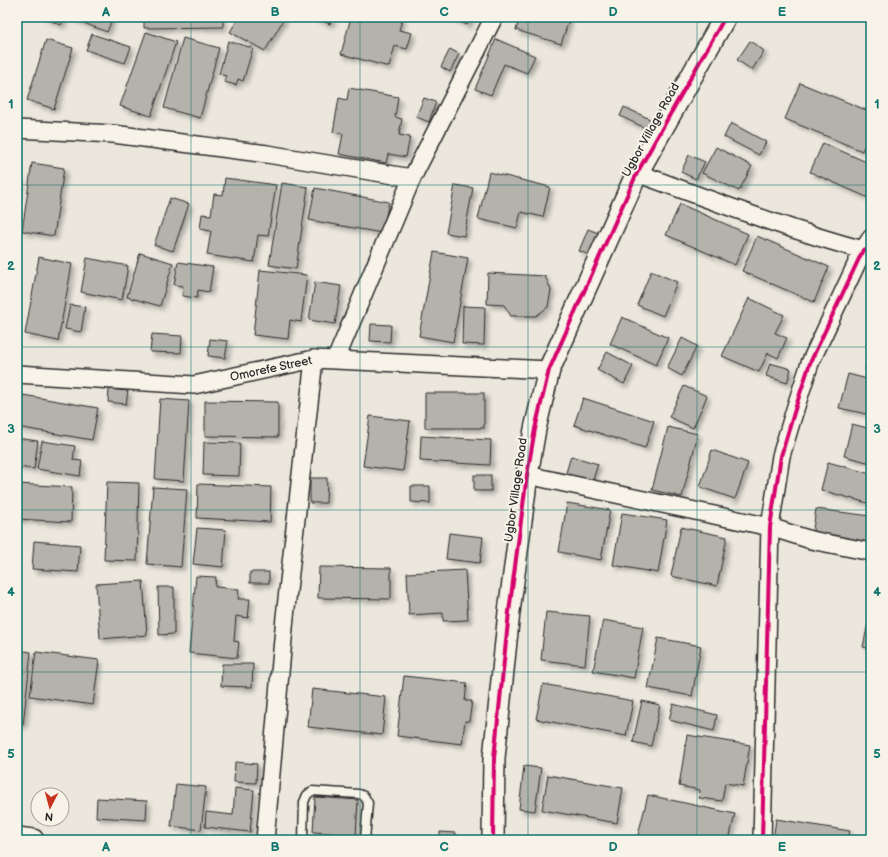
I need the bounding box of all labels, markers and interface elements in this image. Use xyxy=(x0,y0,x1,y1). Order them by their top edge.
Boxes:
text: A xyxy=(101,4,110,20)
text: B xyxy=(270,4,280,20)
text: C xyxy=(439,4,449,20)
text: D xyxy=(608,4,618,20)
text: E xyxy=(778,4,787,20)
street label: Ugbor Village Road xyxy=(619,80,683,180)
text: 1 xyxy=(8,96,14,112)
text: 1 xyxy=(874,96,880,112)
text: 2 xyxy=(7,258,15,274)
text: 2 xyxy=(873,258,881,274)
street label: Omorefe Street xyxy=(229,353,314,385)
text: 3 xyxy=(7,421,15,437)
text: 3 xyxy=(873,421,881,437)
street label: Ugbor Village Road xyxy=(501,437,531,543)
text: 4 xyxy=(7,584,15,600)
text: 4 xyxy=(873,584,881,600)
text: 5 xyxy=(7,746,15,762)
text: 5 xyxy=(873,746,881,762)
north arrow xyxy=(30,787,70,827)
text: N xyxy=(44,810,54,823)
text: A xyxy=(101,839,110,855)
text: B xyxy=(270,839,280,855)
text: C xyxy=(439,839,449,855)
text: D xyxy=(608,839,618,855)
text: E xyxy=(778,839,787,855)

